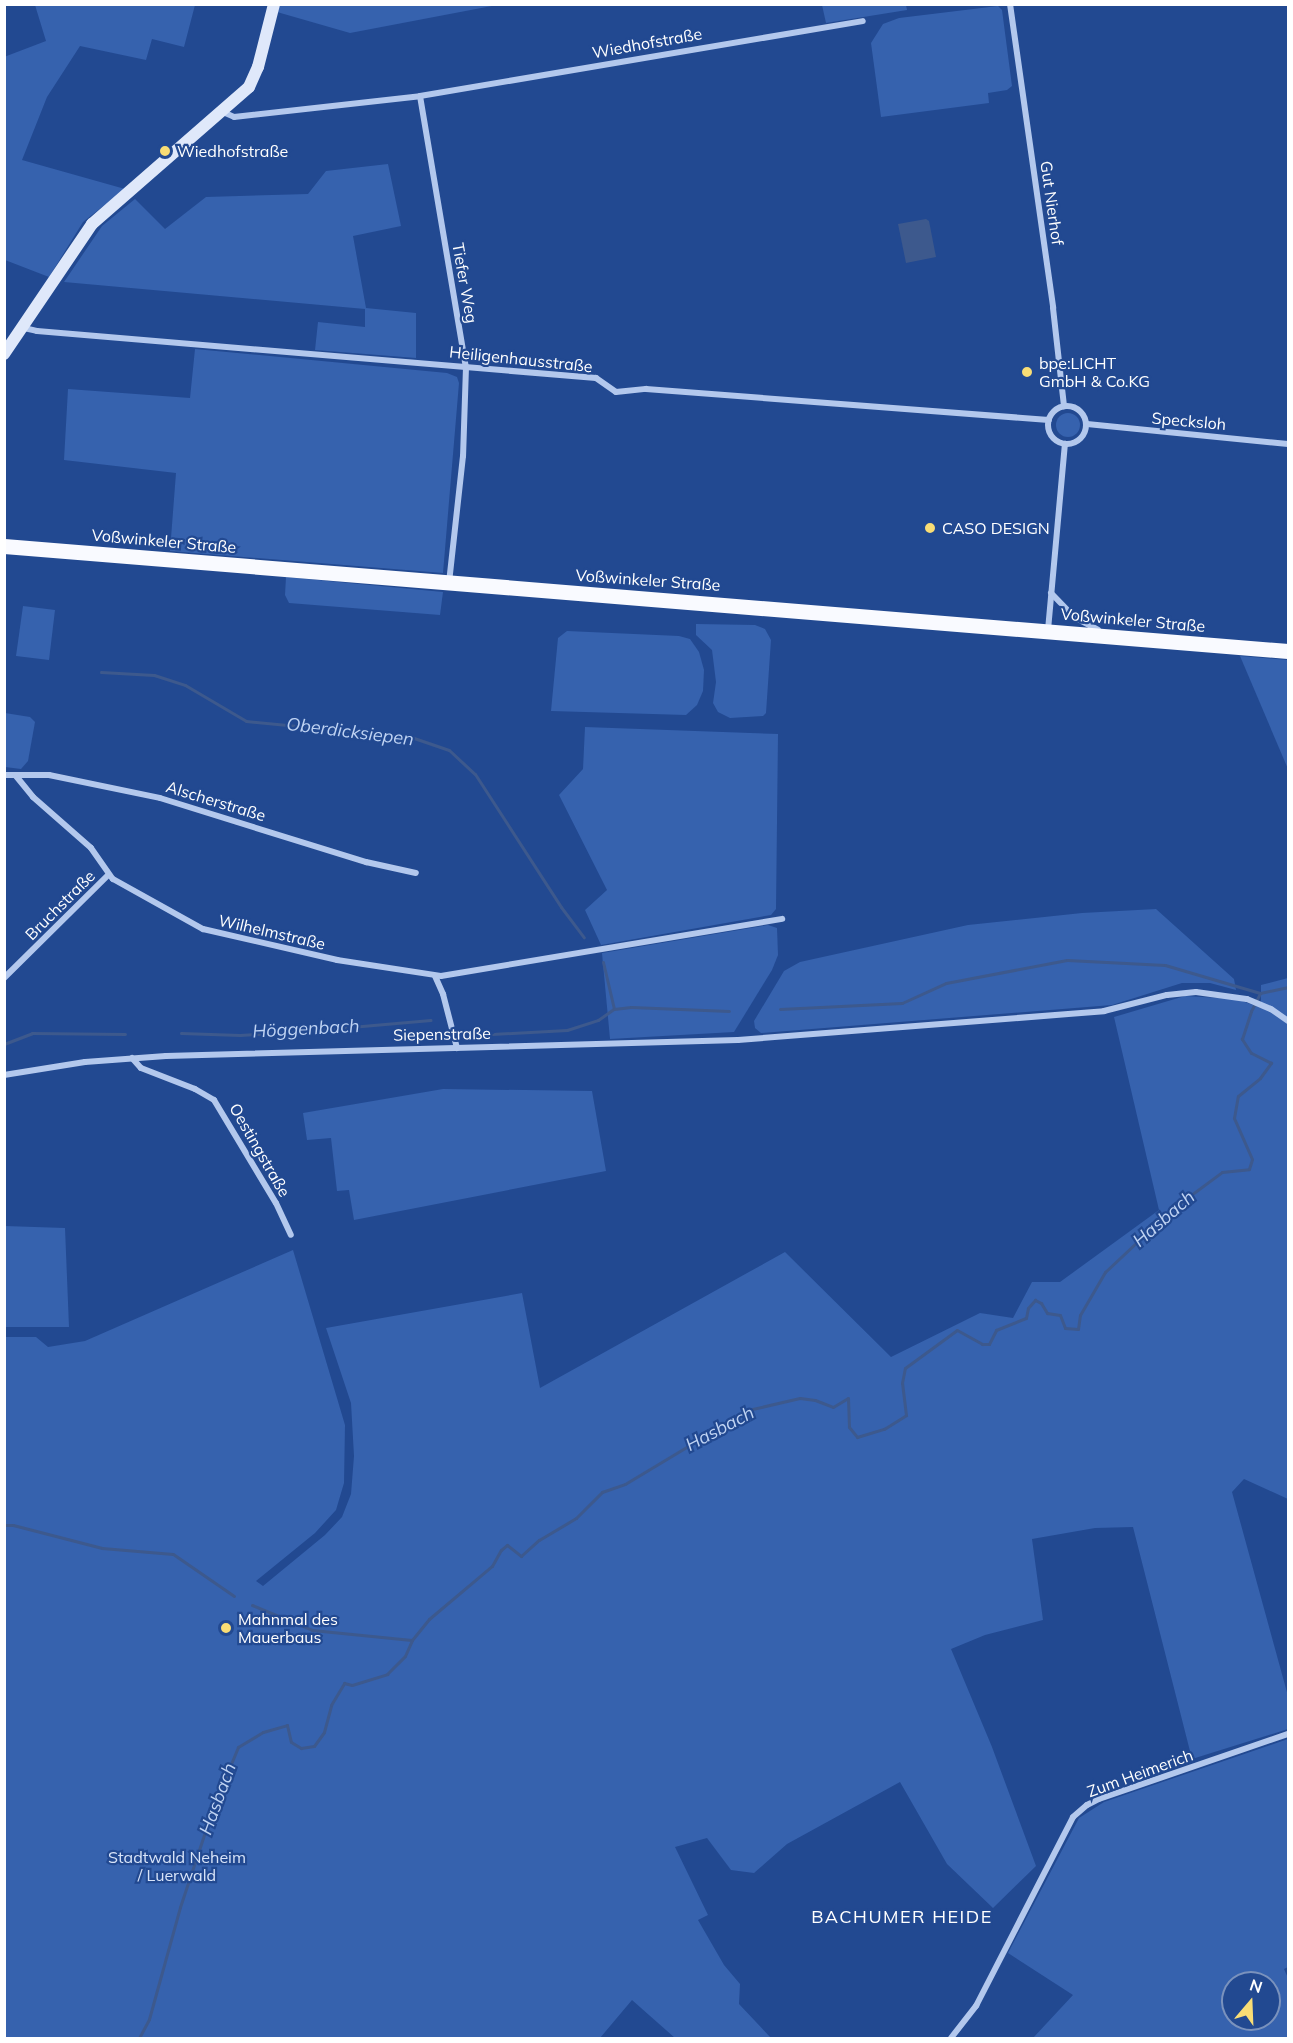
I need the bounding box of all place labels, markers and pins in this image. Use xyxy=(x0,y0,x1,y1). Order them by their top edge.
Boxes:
place label: Wiedhofstraße xyxy=(177,141,288,161)
marker: Wiedhofstraße xyxy=(158,144,172,158)
place label: bpe:LICHT GmbH & Co.KG xyxy=(1039,353,1150,391)
marker: bpe:LICHT GmbH & Co.KG xyxy=(1020,365,1034,379)
place label: CASO DESIGN xyxy=(942,518,1050,538)
marker: CASO DESIGN xyxy=(923,521,937,535)
place label: Mahnmal des Mauerbaus xyxy=(238,1609,338,1647)
marker: Mahnmal des Mauerbaus xyxy=(219,1621,233,1635)

